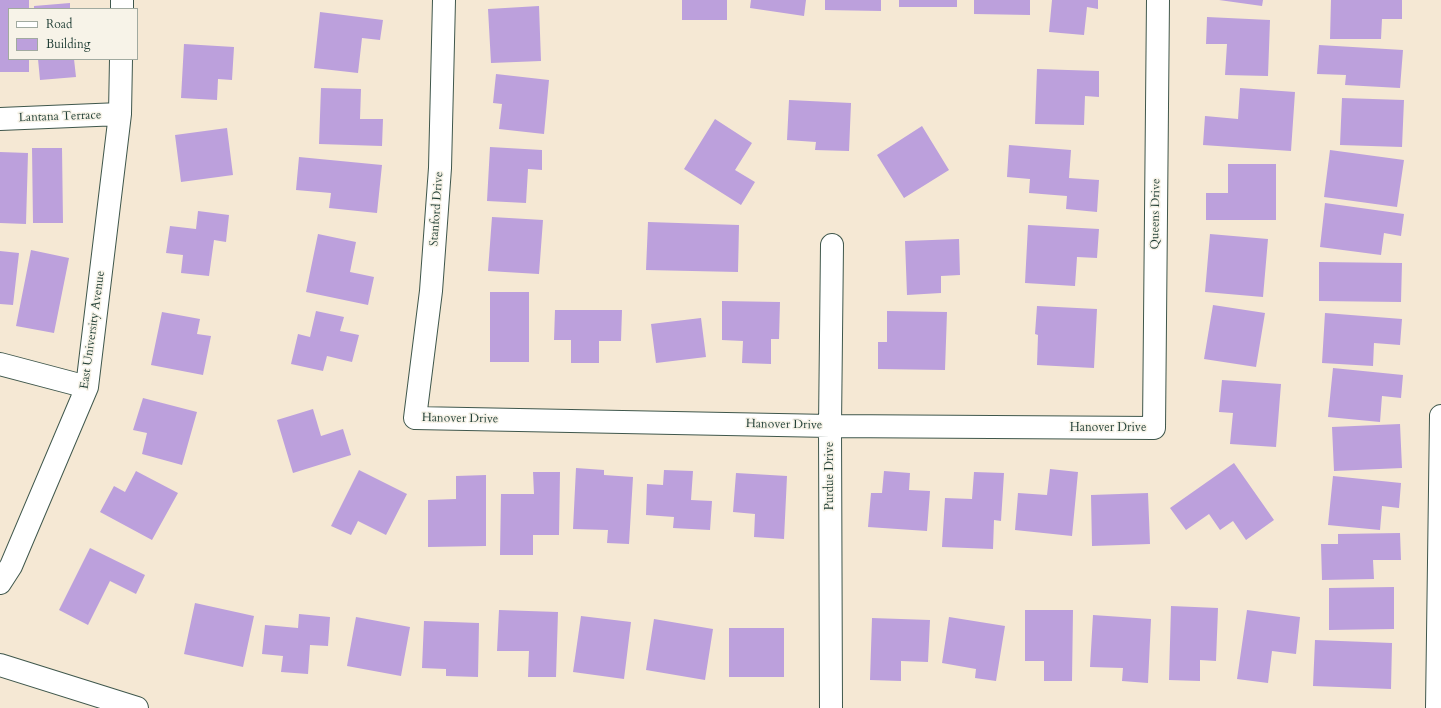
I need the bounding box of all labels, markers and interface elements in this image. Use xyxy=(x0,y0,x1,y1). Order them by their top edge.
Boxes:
legend xyxy=(8,8,138,60)
text: Road xyxy=(46,16,72,32)
text: Building xyxy=(46,36,90,52)
street label: Lantana Terrace xyxy=(18,108,102,126)
street label: Stanford Drive xyxy=(427,171,447,247)
street label: Queens Drive xyxy=(1148,178,1164,250)
street label: East University Avenue xyxy=(78,270,108,390)
street label: Hanover Drive xyxy=(422,411,498,427)
street label: Hanover Drive xyxy=(746,417,822,433)
street label: Hanover Drive xyxy=(1070,421,1146,435)
street label: Purdue Drive xyxy=(823,442,837,510)

